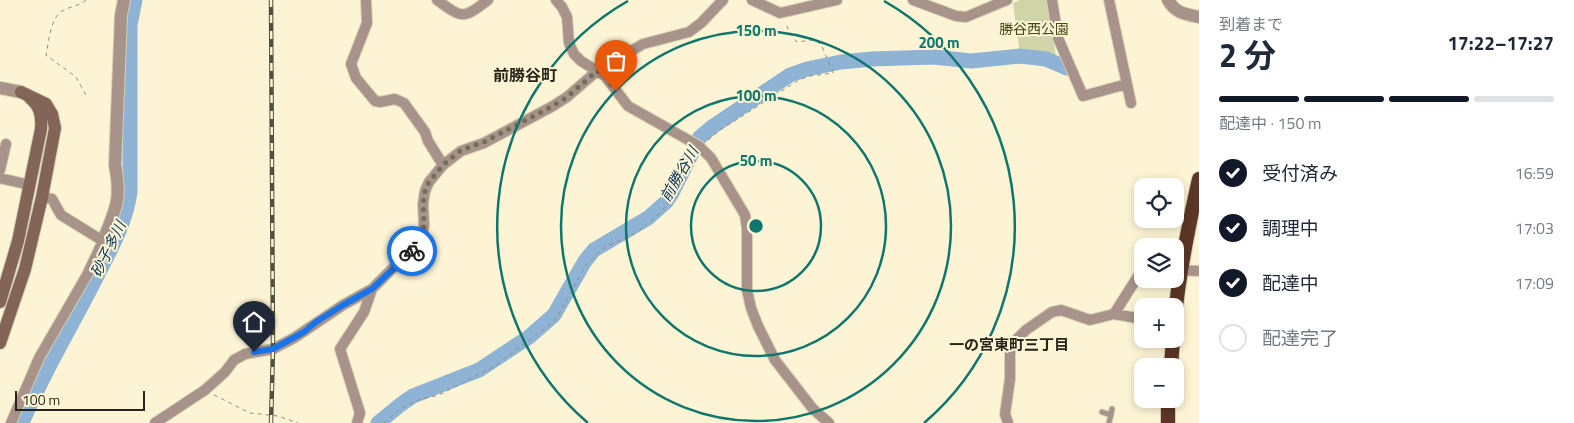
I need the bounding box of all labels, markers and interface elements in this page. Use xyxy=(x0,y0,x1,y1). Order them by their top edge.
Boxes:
text: 到着まで xyxy=(1219,12,1283,36)
park label: 勝谷西公園 xyxy=(999,18,1069,39)
text: 150 m xyxy=(735,19,777,42)
text: 17:22–17:27 xyxy=(1447,28,1554,57)
text: 200 m xyxy=(918,31,960,54)
text: 2 分 xyxy=(1219,31,1276,79)
pin xyxy=(595,40,637,91)
icon: bag xyxy=(602,47,630,75)
district label: 前勝谷町 xyxy=(493,63,557,87)
text: 100 m xyxy=(735,84,777,107)
text: 配達中 · 150 m xyxy=(1219,111,1321,135)
water label: 前勝谷川 xyxy=(654,141,705,206)
text: 50 m xyxy=(740,149,772,172)
text: 受付済み xyxy=(1262,158,1338,187)
icon: check xyxy=(1219,159,1247,187)
text: 16:59 xyxy=(1515,161,1554,185)
map controls xyxy=(1134,178,1184,408)
button: locate xyxy=(1134,178,1184,228)
text: 調理中 xyxy=(1262,213,1319,242)
icon: check xyxy=(1219,214,1247,242)
water label: 砂子多川 xyxy=(85,215,132,281)
text: 17:03 xyxy=(1515,216,1554,240)
centre of rings xyxy=(747,217,765,235)
courier xyxy=(387,226,437,276)
icon: bike xyxy=(398,237,426,265)
button: layers xyxy=(1134,238,1184,288)
text: 配達中 xyxy=(1262,268,1319,297)
icon: check xyxy=(1219,269,1247,297)
text: 17:09 xyxy=(1515,271,1554,295)
button: + xyxy=(1134,298,1184,348)
pin xyxy=(233,301,275,352)
icon: home xyxy=(240,308,268,336)
text: 配達完了 xyxy=(1262,323,1338,352)
district label: 一の宮東町三丁目 xyxy=(949,333,1069,356)
button: − xyxy=(1134,358,1184,408)
scale bar xyxy=(15,388,145,411)
text: 100 m xyxy=(22,389,60,410)

